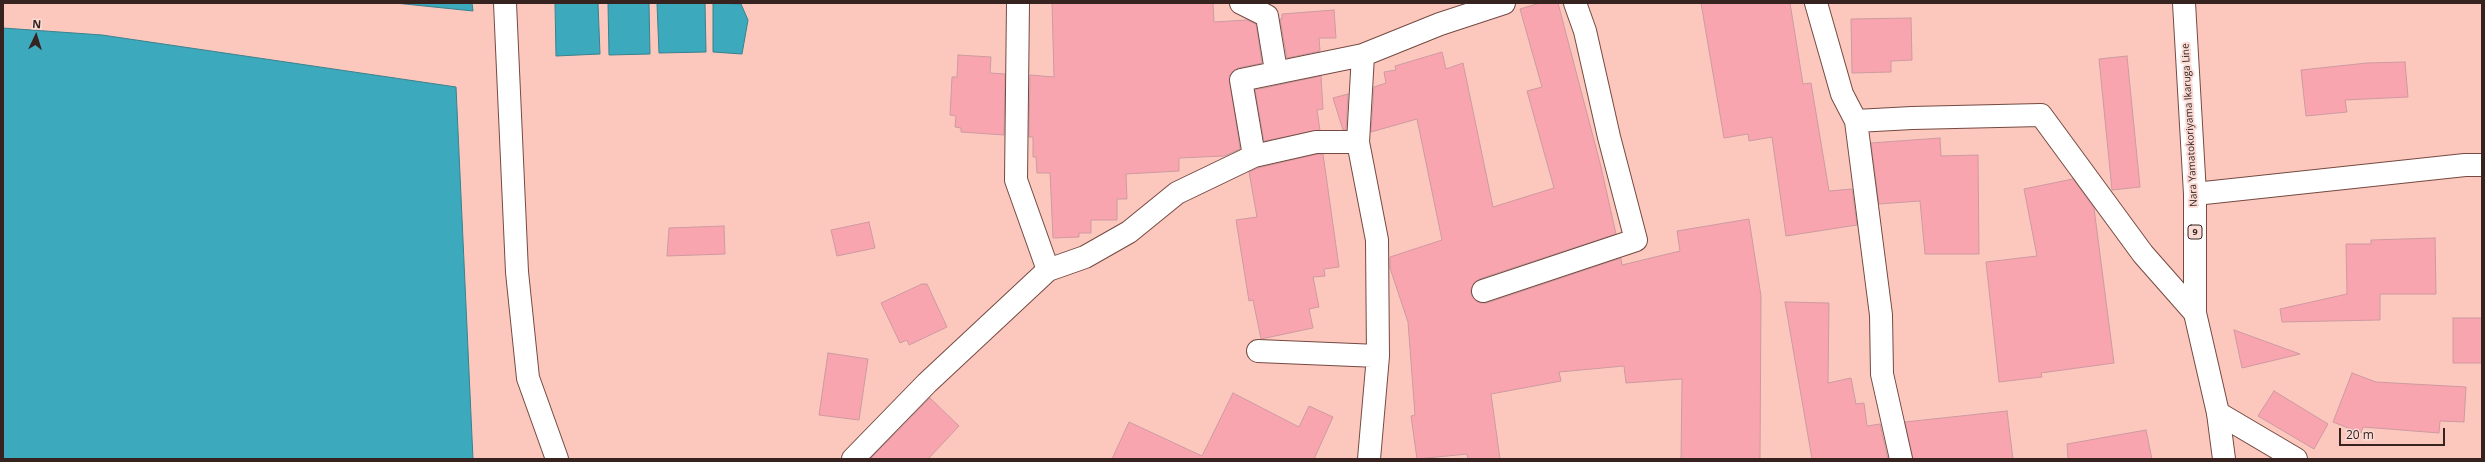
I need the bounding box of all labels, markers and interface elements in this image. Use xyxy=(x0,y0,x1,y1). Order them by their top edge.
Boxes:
north arrow xyxy=(16,16,56,56)
text: N xyxy=(32,16,42,31)
street label: Nara Yamatokoriyama Ikaruga Line xyxy=(2180,43,2200,207)
road number: 9 xyxy=(2188,225,2202,239)
scale bar xyxy=(2341,420,2447,446)
text: 20 m xyxy=(2346,426,2374,443)

